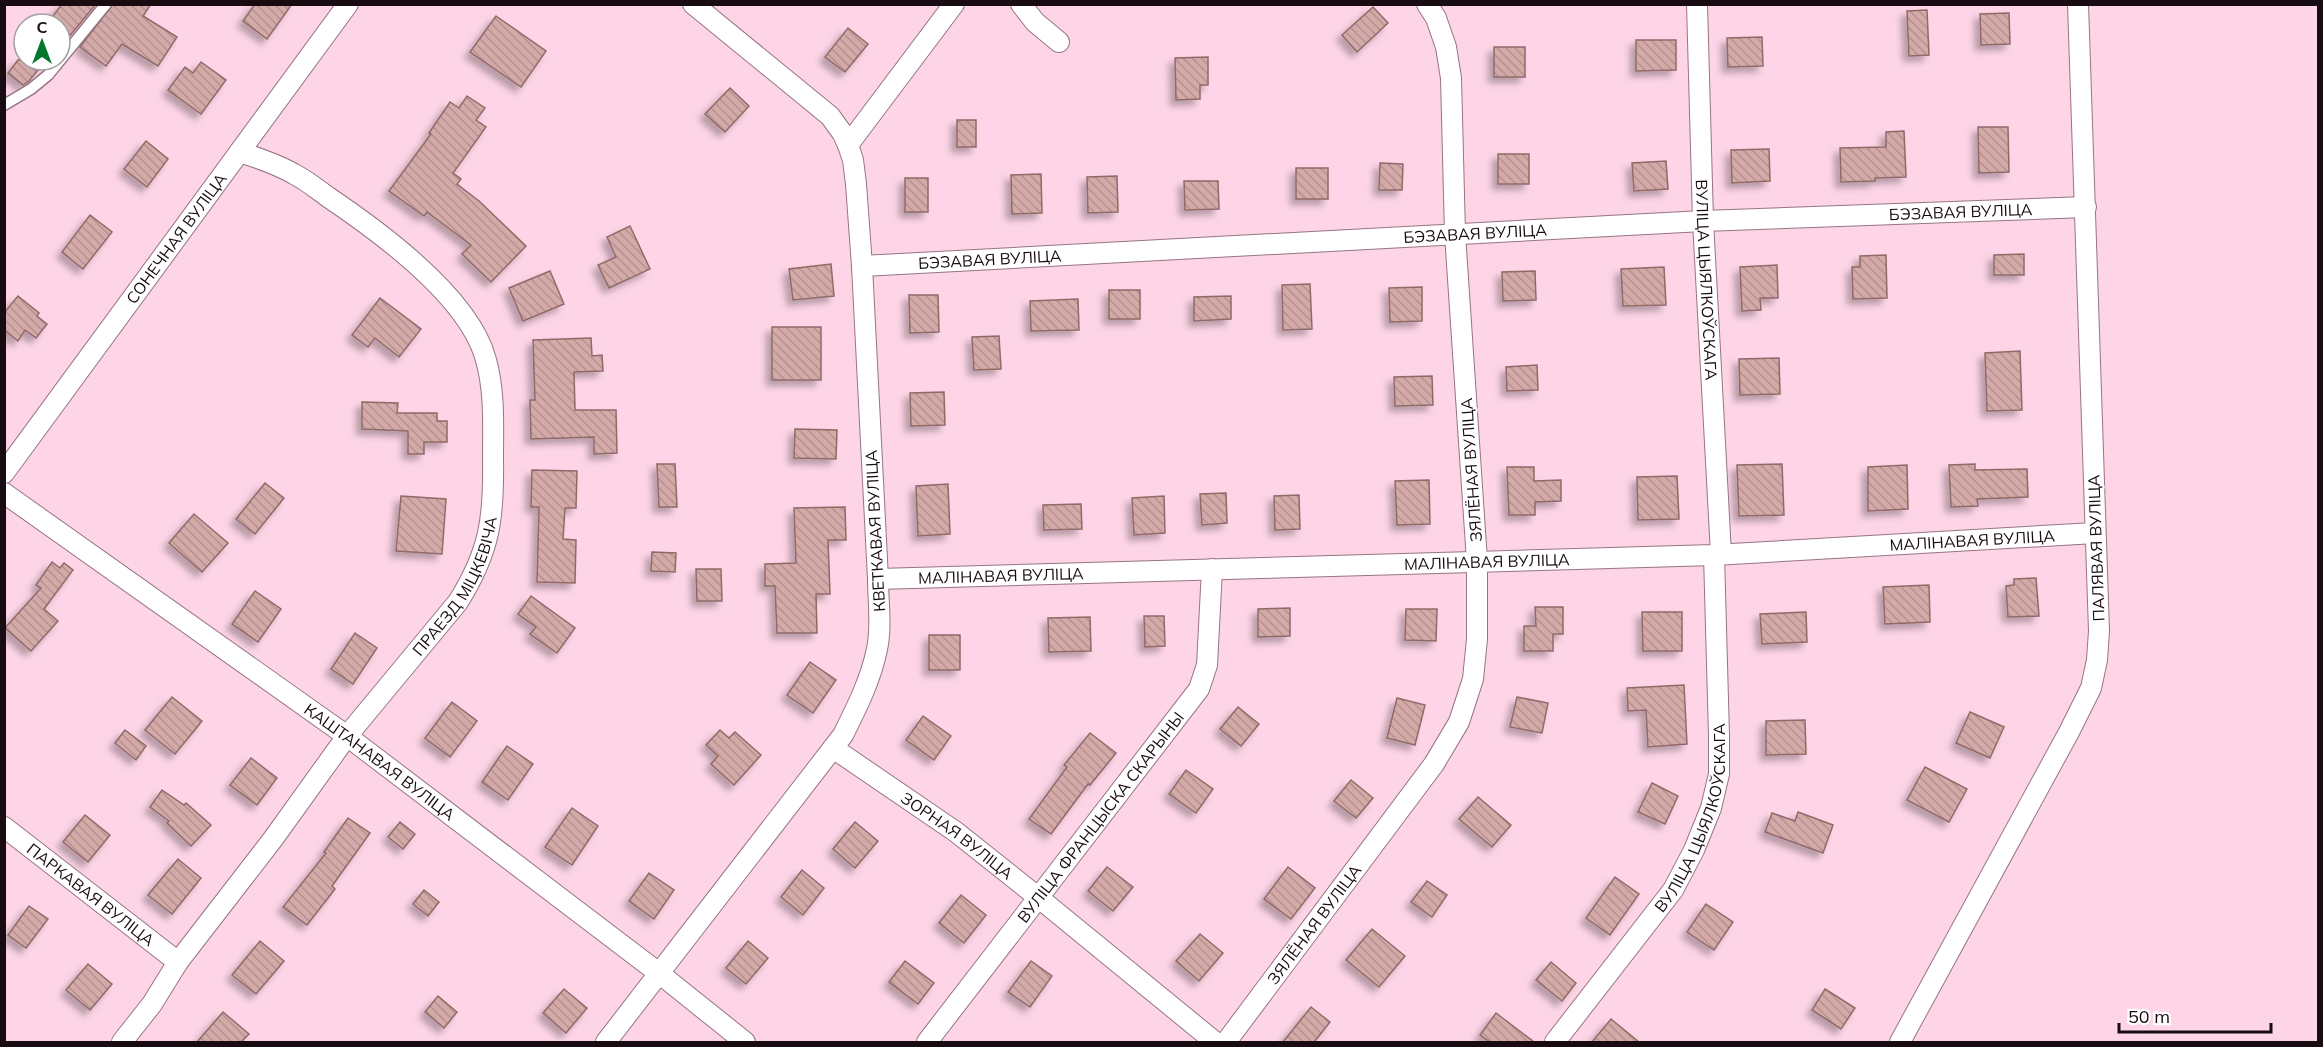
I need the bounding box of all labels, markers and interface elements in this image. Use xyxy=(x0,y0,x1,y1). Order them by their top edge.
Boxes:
north arrow xyxy=(12,12,72,72)
text: С xyxy=(37,17,48,37)
street label: СОНЕЧНАЯ ВУЛІЦА xyxy=(122,169,231,308)
street label: ВУЛІЦА ЦЫЯЛКОЎСКАГА xyxy=(1692,179,1722,381)
street label: БЭЗАВАЯ ВУЛІЦА xyxy=(1888,199,2033,224)
street label: БЭЗАВАЯ ВУЛІЦА xyxy=(1403,219,1548,247)
street label: БЭЗАВАЯ ВУЛІЦА xyxy=(918,245,1062,273)
street label: ЗЯЛЁНАЯ ВУЛІЦА xyxy=(1456,397,1486,543)
street label: КВЕТКАВАЯ ВУЛІЦА xyxy=(861,449,889,612)
street label: ПАЛЯВАЯ ВУЛІЦА xyxy=(2083,474,2109,622)
street label: ПРАЕЗД МІЦКЕВІЧА xyxy=(408,515,501,660)
street label: МАЛІНАВАЯ ВУЛІЦА xyxy=(1889,525,2056,555)
street label: МАЛІНАВАЯ ВУЛІЦА xyxy=(1404,549,1570,574)
street label: МАЛІНАВАЯ ВУЛІЦА xyxy=(918,563,1084,588)
street label: КАШТАНАВАЯ ВУЛІЦА xyxy=(300,699,459,825)
street label: ВУЛІЦА ФРАНЦЫСКА СКАРЫНЫ xyxy=(1013,708,1188,926)
street label: ВУЛІЦА ЦЫЯЛКОЎСКАГА xyxy=(1650,723,1729,916)
street label: ЗОРНАЯ ВУЛІЦА xyxy=(897,788,1017,884)
street label: ПАРКАВАЯ ВУЛІЦА xyxy=(23,839,159,950)
street label: ЗЯЛЁНАЯ ВУЛІЦА xyxy=(1263,860,1365,988)
scale bar xyxy=(2119,996,2270,1034)
text: 50 m xyxy=(2128,1005,2170,1028)

